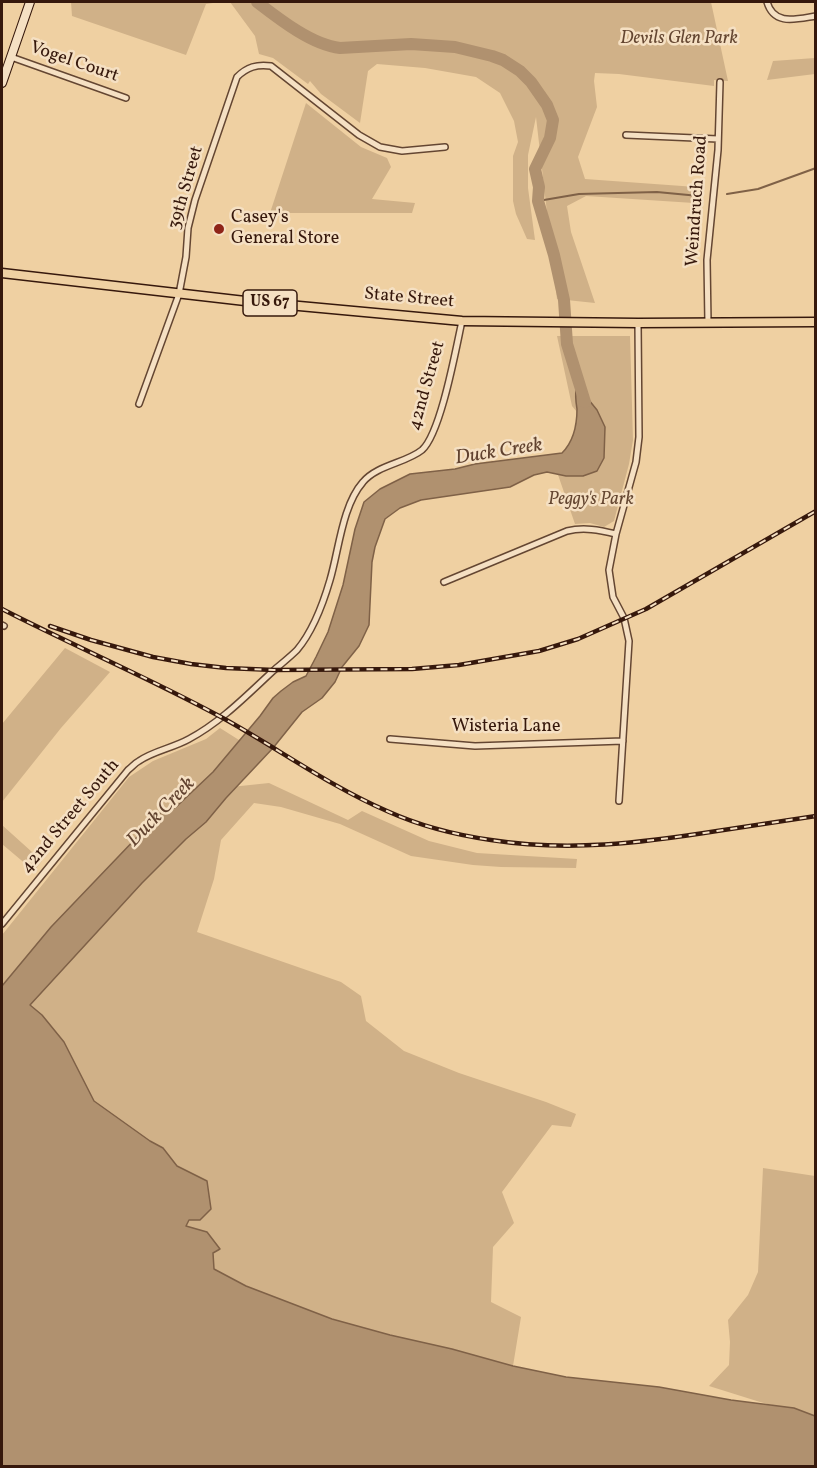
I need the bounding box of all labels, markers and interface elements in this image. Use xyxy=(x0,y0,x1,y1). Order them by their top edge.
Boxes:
park label: Devils Glen Park xyxy=(620,29,738,51)
street label: Vogel Court xyxy=(27,38,121,88)
street label: Weindruch Road xyxy=(683,135,713,267)
street label: 39th Street xyxy=(165,144,209,232)
place label: Casey's General Store xyxy=(231,208,339,250)
marker: Casey's General Store xyxy=(212,222,226,236)
street label: State Street xyxy=(363,284,455,314)
road number: US 67 xyxy=(243,290,297,316)
street label: 42nd Street xyxy=(405,339,451,433)
water label: Duck Creek xyxy=(454,434,544,472)
park label: Peggy's Park xyxy=(548,490,634,512)
street label: Wisteria Lane xyxy=(451,717,561,739)
street label: 42nd Street South xyxy=(17,756,125,878)
water label: Duck Creek xyxy=(123,773,201,853)

